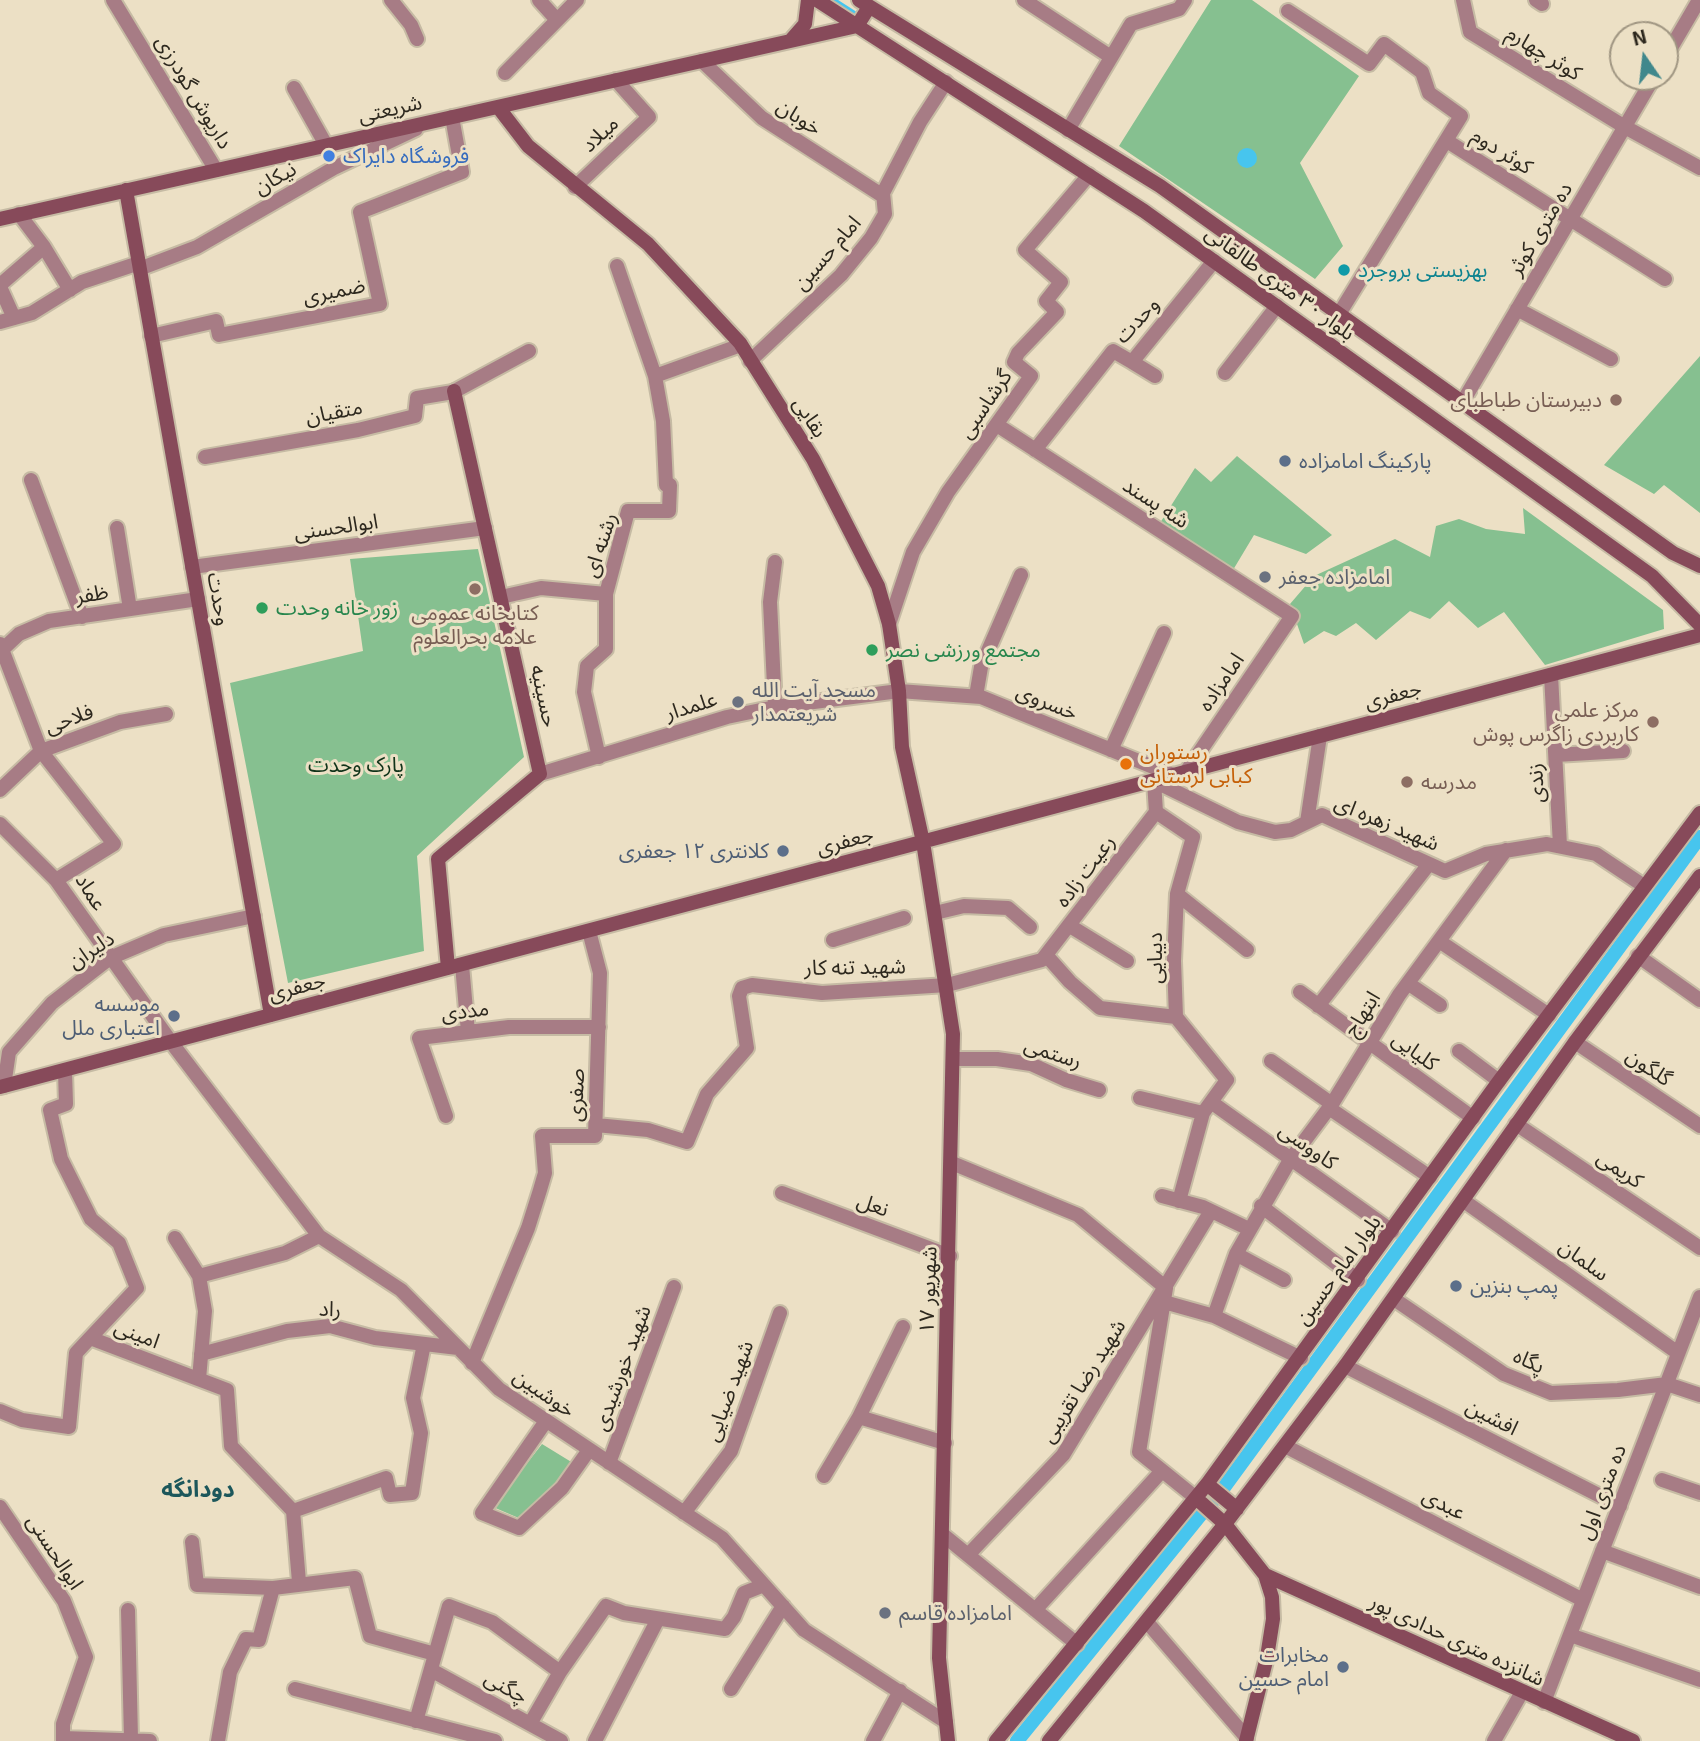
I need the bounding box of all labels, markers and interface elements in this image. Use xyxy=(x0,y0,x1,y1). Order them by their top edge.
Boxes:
street label: کوثر چهارم xyxy=(1502,20,1586,86)
north arrow xyxy=(1609,21,1679,91)
text: N xyxy=(1630,24,1649,50)
street label: داریوش گودرزی xyxy=(150,31,238,153)
street label: شریعتی xyxy=(356,89,424,129)
street label: خوبان xyxy=(772,93,826,141)
street label: میلاد xyxy=(576,111,624,157)
street label: کوثر دوم xyxy=(1467,122,1537,180)
place label: فروشگاه دایراک xyxy=(343,143,469,169)
marker: فروشگاه دایراک xyxy=(321,148,337,164)
street label: نیکان xyxy=(249,156,301,200)
street label: ده متری کوثر xyxy=(1502,178,1578,280)
street label: امام حسین xyxy=(788,211,866,295)
street label: بلوار ۳۰ متری طالقانی xyxy=(1200,220,1360,346)
place label: بهزیستی بروجرد xyxy=(1358,257,1488,283)
marker: بهزیستی بروجرد xyxy=(1336,262,1352,278)
street label: ضمیری xyxy=(300,272,368,310)
street label: وحدت xyxy=(1109,292,1165,348)
street label: گرشاسبی xyxy=(953,365,1017,443)
place label: دبیرستان طباطبای xyxy=(1450,387,1602,413)
street label: بقایی xyxy=(787,392,833,442)
marker: دبیرستان طباطبای xyxy=(1608,392,1624,408)
street label: متقیان xyxy=(303,394,365,430)
place label: پارکینگ امامزاده xyxy=(1299,448,1432,474)
marker: پارکینگ امامزاده xyxy=(1277,453,1293,469)
street label: شه پسند xyxy=(1118,472,1194,534)
street label: ابوالحسنی xyxy=(292,509,380,545)
street label: رشنه ای xyxy=(578,509,622,581)
place label: امامزاده جعفر xyxy=(1279,564,1390,590)
marker: امامزاده جعفر xyxy=(1257,569,1273,585)
street label: وحدت xyxy=(202,570,236,628)
street label: ظفر xyxy=(74,579,110,609)
marker: کتابخانه عمومی علامه بحرالعلوم xyxy=(467,581,483,597)
place label: زور خانه وحدت xyxy=(276,595,398,621)
marker: زور خانه وحدت xyxy=(254,600,270,616)
place label: کتابخانه عمومی علامه بحرالعلوم xyxy=(411,600,539,650)
place label: مجتمع ورزشی نصر xyxy=(886,637,1041,663)
marker: مجتمع ورزشی نصر xyxy=(864,642,880,658)
street label: امامزاده xyxy=(1193,648,1249,716)
street label: حسینیه xyxy=(525,662,563,730)
street label: جعفری xyxy=(1362,675,1424,715)
place label: مسجد آیت الله شریعتمدار xyxy=(752,677,876,727)
street label: خسروی xyxy=(1013,678,1081,726)
street label: علمدار xyxy=(662,686,720,726)
marker: مسجد آیت الله شریعتمدار xyxy=(730,694,746,710)
place label: مرکز علمی کاربردی زاگرس پوش xyxy=(1473,697,1639,747)
street label: فلاحی xyxy=(41,699,97,739)
marker: مرکز علمی کاربردی زاگرس پوش xyxy=(1645,714,1661,730)
place label: رستوران کبابی لرستانی xyxy=(1140,739,1252,789)
park label: پارک وحدت xyxy=(308,752,404,778)
marker: رستوران کبابی لرستانی xyxy=(1118,756,1134,772)
street label: زندی xyxy=(1522,762,1550,804)
place label: مدرسه xyxy=(1421,769,1477,795)
marker: مدرسه xyxy=(1399,774,1415,790)
street label: شهید زهره ای xyxy=(1331,790,1443,856)
street label: جعفری xyxy=(814,821,876,861)
street label: رعیت زاده xyxy=(1050,830,1120,912)
place label: کلانتری ۱۲ جعفری xyxy=(619,838,769,864)
marker: کلانتری ۱۲ جعفری xyxy=(775,843,791,859)
street label: عماد xyxy=(70,869,112,915)
street label: دلیران xyxy=(63,926,119,974)
street label: دیبایی xyxy=(1142,932,1168,984)
street label: شهید تنه کار xyxy=(804,954,906,980)
street label: جعفری xyxy=(266,967,328,1007)
street label: ابتهاج xyxy=(1338,987,1386,1041)
place label: موسسه اعتباری ملل xyxy=(62,991,160,1041)
street label: مددی xyxy=(440,996,490,1026)
marker: موسسه اعتباری ملل xyxy=(166,1008,182,1024)
street label: کلیایی xyxy=(1387,1026,1443,1076)
street label: رستمی xyxy=(1021,1032,1085,1074)
street label: گلگون xyxy=(1621,1043,1677,1091)
street label: صفری xyxy=(562,1068,590,1122)
street label: کاووسی xyxy=(1274,1117,1342,1175)
street label: کریمی xyxy=(1592,1145,1648,1193)
street label: نعل xyxy=(854,1188,892,1222)
street label: بلوار امام حسین xyxy=(1290,1210,1386,1330)
street label: سلمان xyxy=(1554,1234,1614,1286)
street label: ۱۷ شهریور xyxy=(914,1246,942,1334)
place label: پمپ بنزین xyxy=(1470,1273,1558,1299)
marker: پمپ بنزین xyxy=(1448,1278,1464,1294)
street label: راد xyxy=(318,1296,342,1322)
street label: شهید خورشیدی xyxy=(588,1302,656,1434)
street label: امینی xyxy=(111,1314,163,1354)
street label: شهید رضا تقریبی xyxy=(1035,1315,1131,1447)
street label: شهید ضیایی xyxy=(699,1337,759,1445)
street label: پگاه xyxy=(1509,1343,1549,1379)
street label: خوشبین xyxy=(508,1363,580,1423)
street label: افشین xyxy=(1462,1393,1522,1441)
street label: ده متری اول xyxy=(1572,1441,1632,1543)
district label: دودانگه xyxy=(161,1475,235,1503)
street label: عبدی xyxy=(1418,1483,1470,1525)
street label: ابوالحسنی xyxy=(21,1510,89,1594)
street label: شانزده متری حدادی پور xyxy=(1366,1588,1548,1692)
place label: امامزاده قاسم xyxy=(899,1600,1012,1626)
marker: امامزاده قاسم xyxy=(877,1605,893,1621)
place label: مخابرات امام حسین xyxy=(1239,1642,1329,1692)
marker: مخابرات امام حسین xyxy=(1335,1659,1351,1675)
street label: چگنی xyxy=(480,1665,532,1709)

